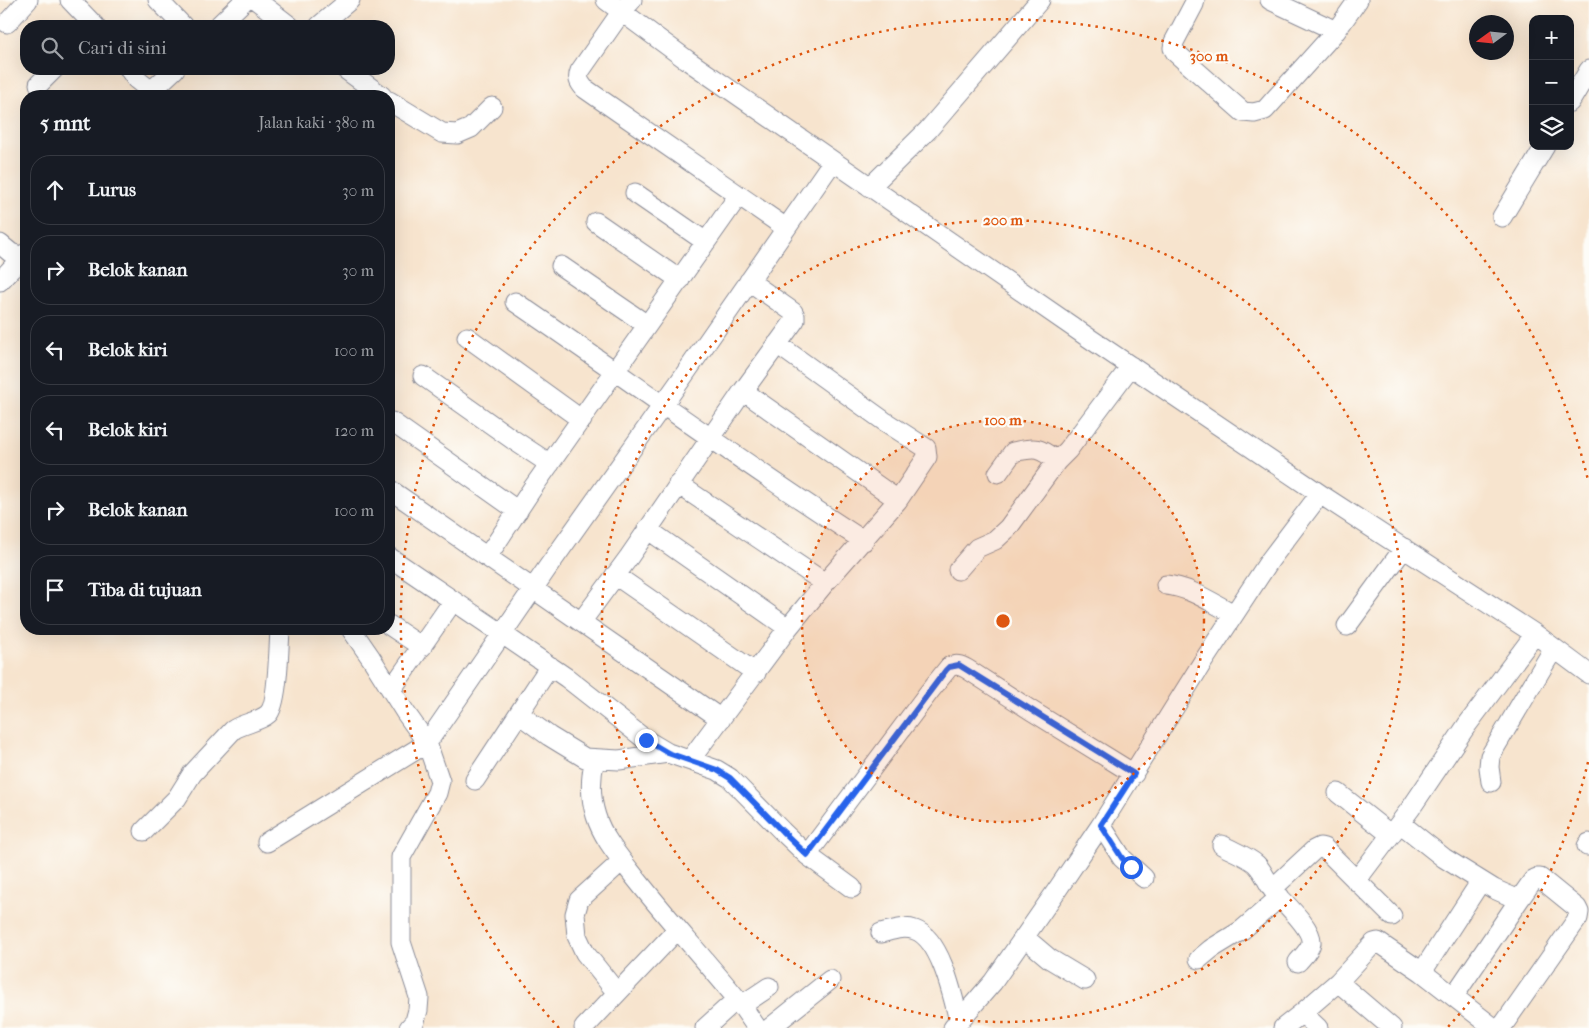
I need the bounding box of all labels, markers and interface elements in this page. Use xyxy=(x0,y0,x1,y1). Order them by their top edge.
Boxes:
north arrow xyxy=(1469,15,1514,60)
map controls xyxy=(1529,15,1574,150)
button: + xyxy=(1529,15,1574,60)
search box xyxy=(20,20,395,75)
icon: search xyxy=(38,34,66,62)
text: Cari di sini xyxy=(78,37,167,59)
text: 300 m xyxy=(1190,47,1229,65)
button: − xyxy=(1529,60,1574,105)
button: layers xyxy=(1529,105,1574,150)
text: 5 mnt xyxy=(40,111,91,135)
text: Jalan kaki · 380 m xyxy=(259,113,375,132)
icon: ahead xyxy=(41,176,69,204)
text: Lurus xyxy=(88,179,136,201)
text: 30 m xyxy=(342,181,374,200)
text: 200 m xyxy=(983,211,1023,229)
icon: right xyxy=(41,256,69,284)
text: Belok kanan xyxy=(88,259,188,281)
text: 30 m xyxy=(342,261,374,280)
icon: left xyxy=(41,336,69,364)
text: Belok kiri xyxy=(88,339,167,361)
text: 100 m xyxy=(334,341,374,360)
text: 100 m xyxy=(984,411,1022,429)
icon: left xyxy=(41,416,69,444)
text: Belok kiri xyxy=(88,419,167,441)
text: 120 m xyxy=(335,421,374,440)
icon: right xyxy=(41,496,69,524)
text: Belok kanan xyxy=(88,499,188,521)
text: 100 m xyxy=(334,501,374,520)
icon: arrive xyxy=(41,576,69,604)
text: Tiba di tujuan xyxy=(88,579,202,601)
centre of rings xyxy=(994,612,1012,630)
route end xyxy=(635,729,658,752)
route start xyxy=(1120,856,1143,879)

